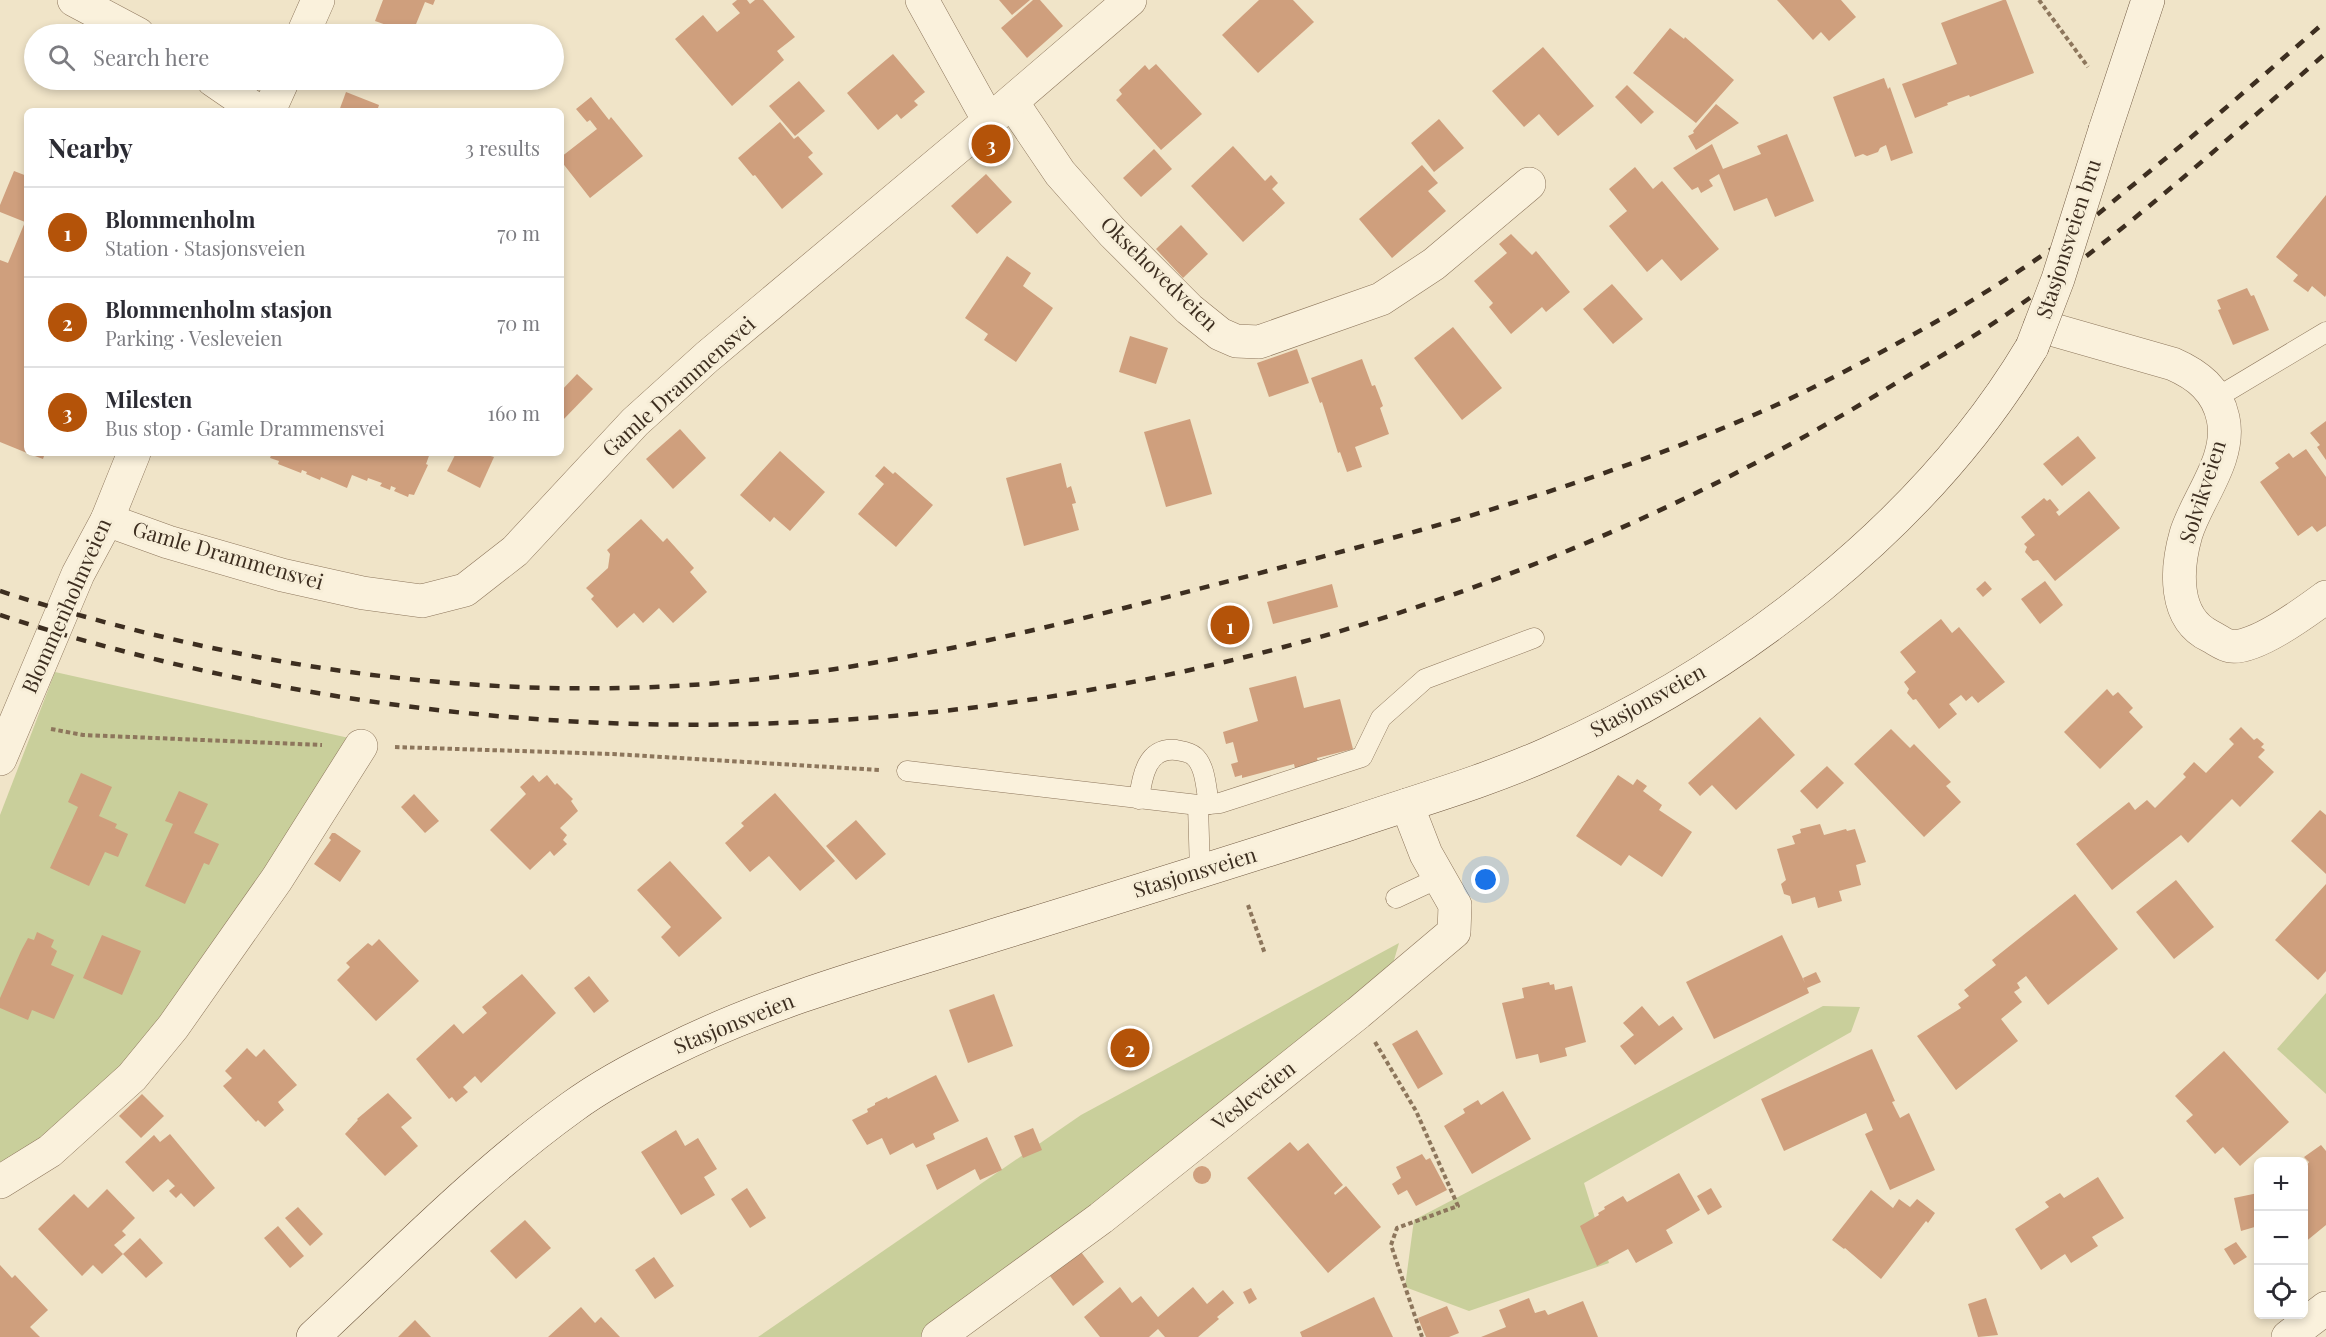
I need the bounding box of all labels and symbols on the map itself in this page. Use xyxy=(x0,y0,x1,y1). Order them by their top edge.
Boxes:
pin: 3 xyxy=(972,122,1010,166)
street label: Stasjonsveien bru xyxy=(2028,155,2106,322)
street label: Oksehovedveien xyxy=(1095,209,1226,336)
street label: Gamle Drammensvei xyxy=(595,309,760,462)
street label: Solvikveien xyxy=(2171,436,2231,546)
street label: Blommenholmveien xyxy=(14,513,117,697)
street label: Gamle Drammensvei xyxy=(130,513,327,595)
pin: 1 xyxy=(1210,602,1250,648)
street label: Stasjonsveien xyxy=(1584,656,1710,742)
street label: Stasjonsveien xyxy=(1129,839,1260,903)
your location xyxy=(1471,865,1500,894)
street label: Stasjonsveien xyxy=(669,985,798,1059)
pin: 2 xyxy=(1110,1026,1150,1070)
street label: Vesleveien xyxy=(1205,1053,1300,1136)

